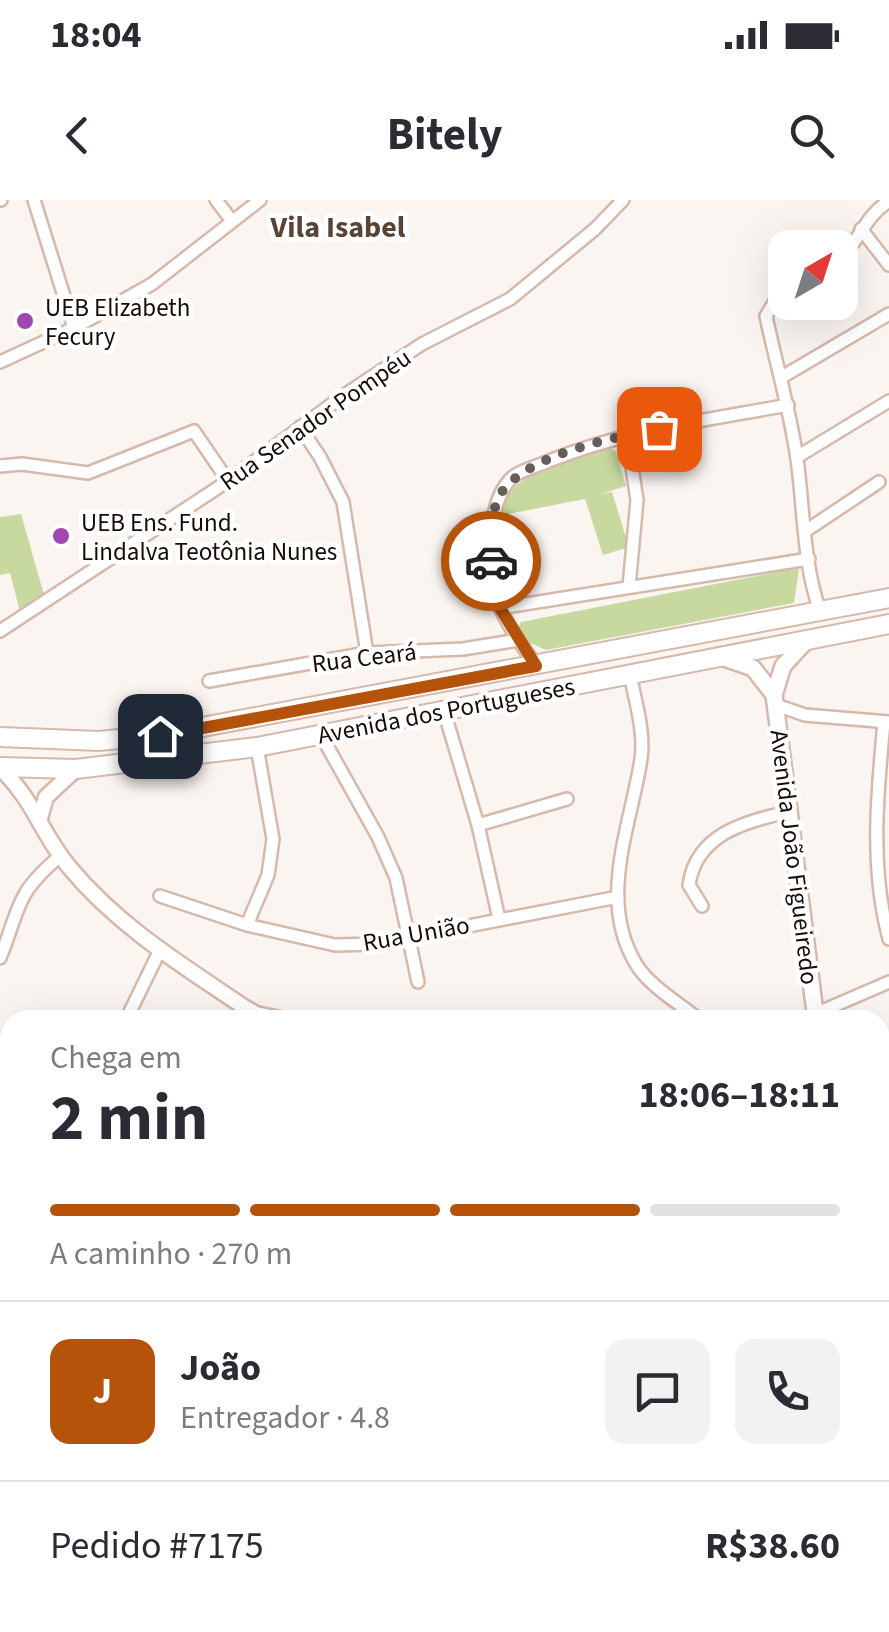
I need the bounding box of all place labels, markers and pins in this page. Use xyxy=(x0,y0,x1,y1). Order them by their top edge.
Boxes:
place label: UEB Elizabeth Fecury xyxy=(45,290,190,355)
marker: UEB Elizabeth Fecury xyxy=(14,310,36,332)
pin xyxy=(617,387,702,472)
place label: UEB Ens. Fund. Lindalva Teotônia Nunes xyxy=(81,505,337,570)
marker: UEB Ens. Fund. Lindalva Teotônia Nunes xyxy=(50,525,72,547)
pin xyxy=(118,694,203,779)

